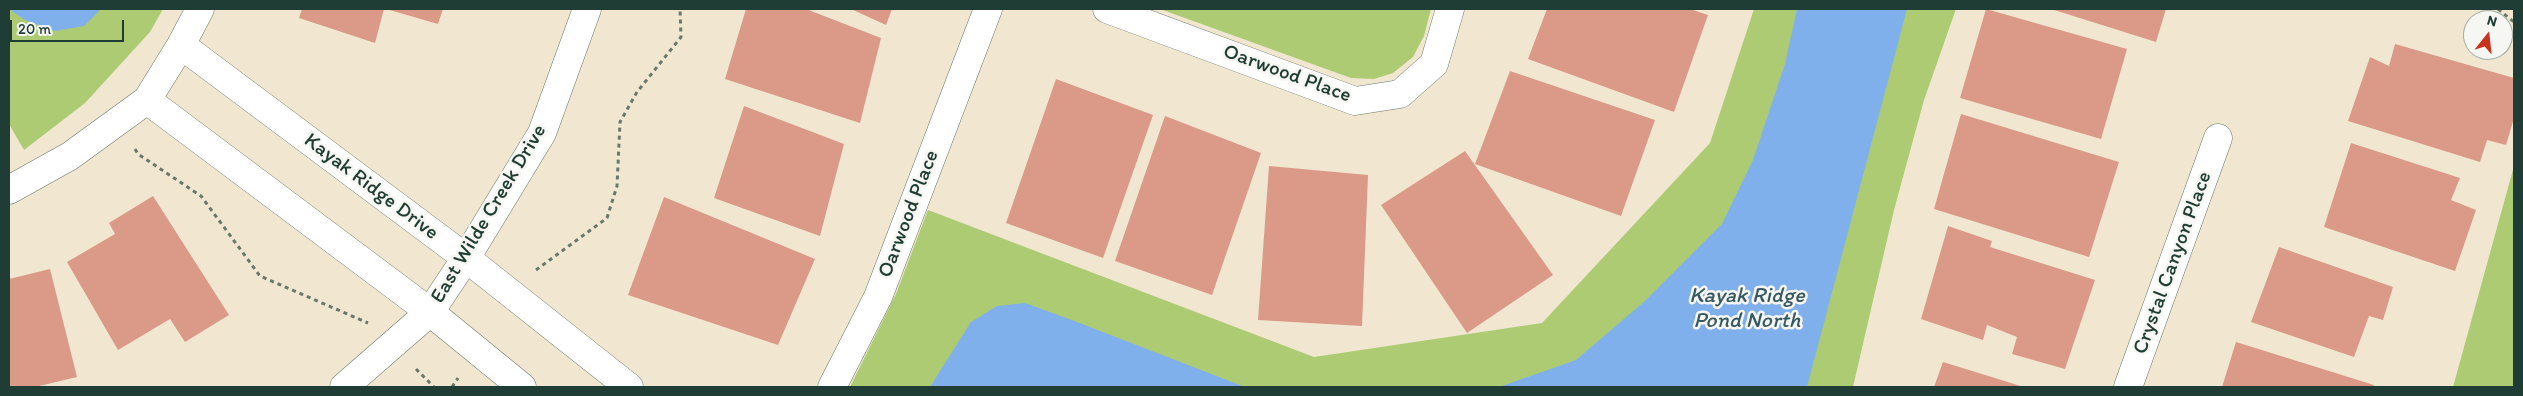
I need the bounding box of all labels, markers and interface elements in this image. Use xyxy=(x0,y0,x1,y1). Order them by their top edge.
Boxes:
scale bar xyxy=(12,10,126,42)
north arrow xyxy=(2463,10,2513,60)
text: N xyxy=(2485,12,2499,31)
text: 20 m xyxy=(18,20,51,38)
street label: Oarwood Place xyxy=(1219,39,1355,109)
street label: East Wilde Creek Drive xyxy=(426,120,552,308)
street label: Kayak Ridge Drive xyxy=(299,128,443,246)
street label: Oarwood Place xyxy=(873,147,945,281)
street label: Crystal Canyon Place xyxy=(2128,168,2218,358)
water label: Kayak Ridge Pond North xyxy=(1689,283,1805,334)

